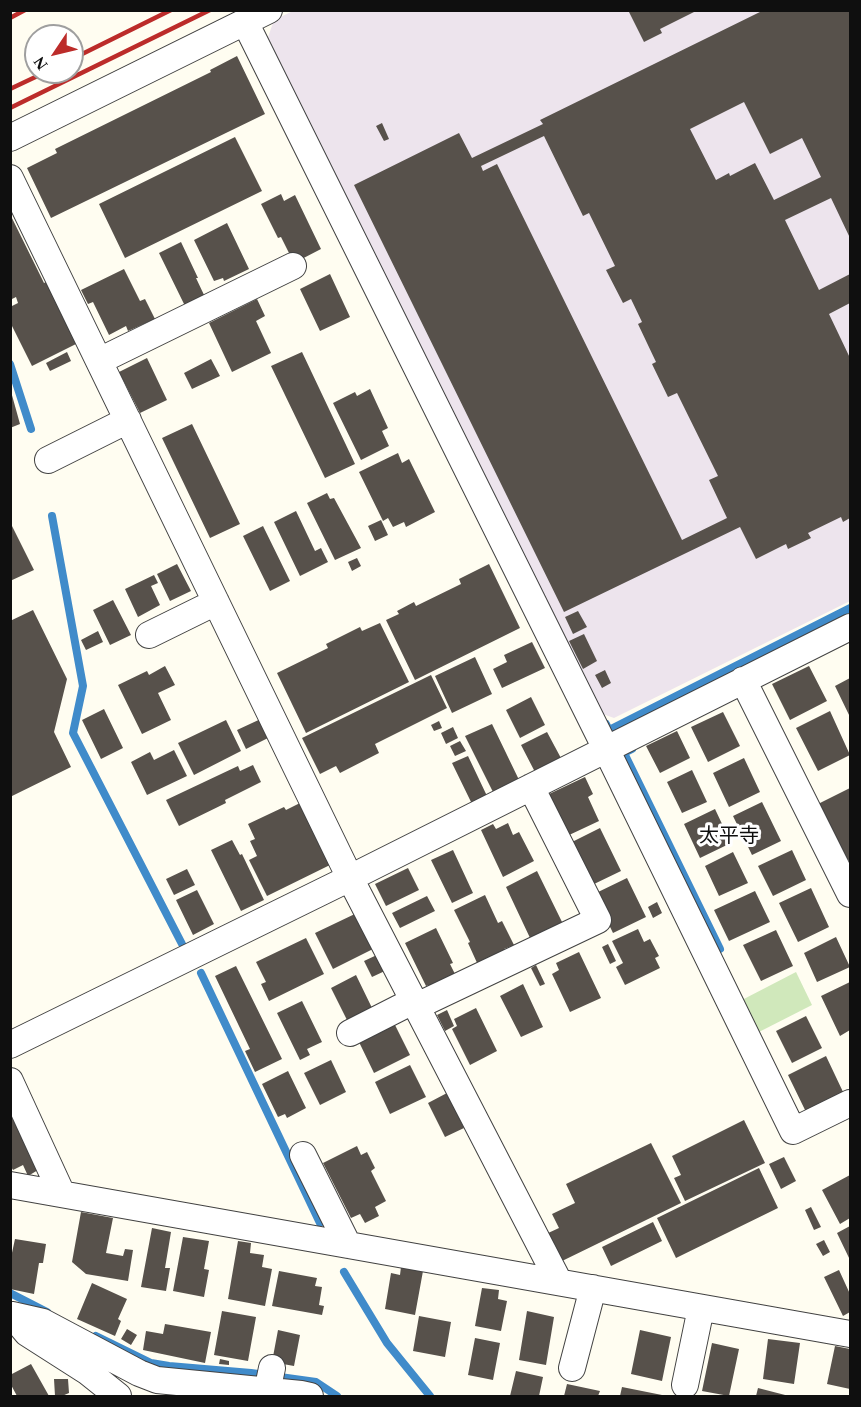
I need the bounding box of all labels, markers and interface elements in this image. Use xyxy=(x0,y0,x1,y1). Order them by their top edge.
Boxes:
north arrow xyxy=(24,24,84,84)
text: N xyxy=(30,54,51,73)
district label: 太平寺 xyxy=(699,825,759,849)

